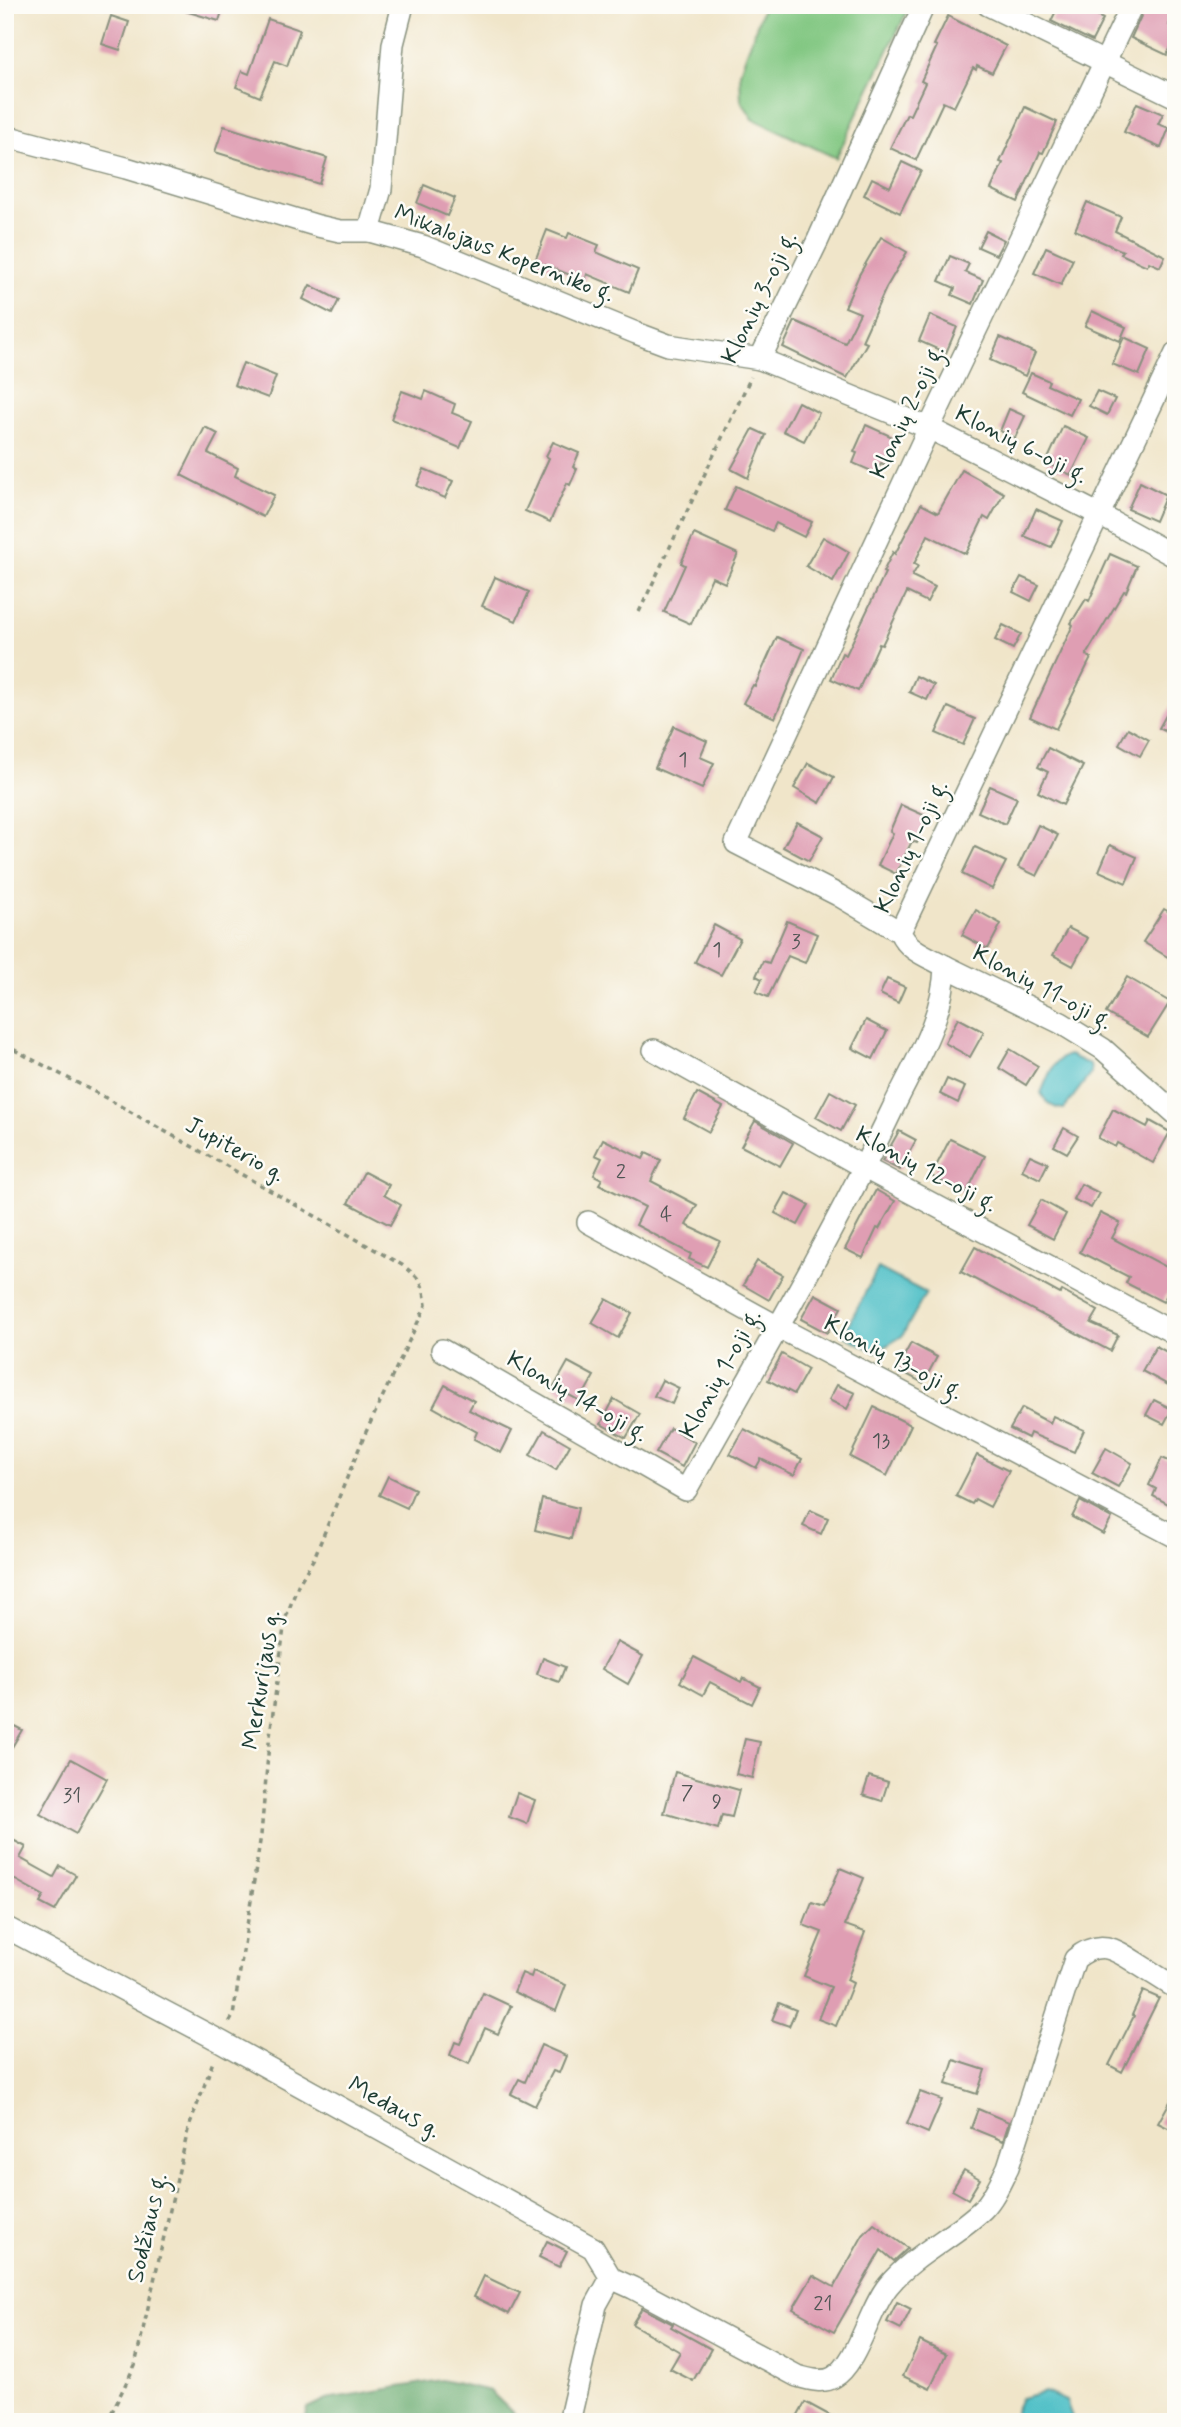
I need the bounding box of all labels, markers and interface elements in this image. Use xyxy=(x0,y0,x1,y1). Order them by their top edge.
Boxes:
street label: Mikalojaus Koperniko g. xyxy=(388,198,619,313)
street label: Klonių 3-oji g. xyxy=(715,227,808,371)
street label: Klonių 2-oji g. xyxy=(863,340,955,485)
street label: Klonių 6-oji g. xyxy=(948,398,1093,494)
house number: 1 xyxy=(678,746,688,774)
street label: Klonių 1-oji g. xyxy=(868,775,959,920)
house number: 3 xyxy=(791,928,801,956)
house number: 1 xyxy=(712,936,722,964)
street label: Klonių 11-oji g. xyxy=(965,938,1117,1040)
street label: Jupiterio g. xyxy=(180,1110,290,1190)
street label: Klonių 12-oji g. xyxy=(848,1120,1002,1223)
house number: 2 xyxy=(616,1158,626,1186)
house number: 4 xyxy=(660,1201,672,1229)
street label: Klonių 1-oji g. xyxy=(673,1304,772,1446)
street label: Klonių 13-oji g. xyxy=(817,1308,968,1410)
street label: Klonių 14-oji g. xyxy=(499,1344,653,1453)
house number: 13 xyxy=(872,1427,890,1455)
street label: Merkurijaus g. xyxy=(236,1608,288,1752)
house number: 7 xyxy=(681,1779,694,1807)
house number: 31 xyxy=(63,1782,81,1810)
house number: 9 xyxy=(712,1788,722,1816)
street label: Medaus g. xyxy=(342,2070,446,2146)
street label: Sodžiaus g. xyxy=(120,2170,179,2286)
house number: 21 xyxy=(813,2290,833,2318)

